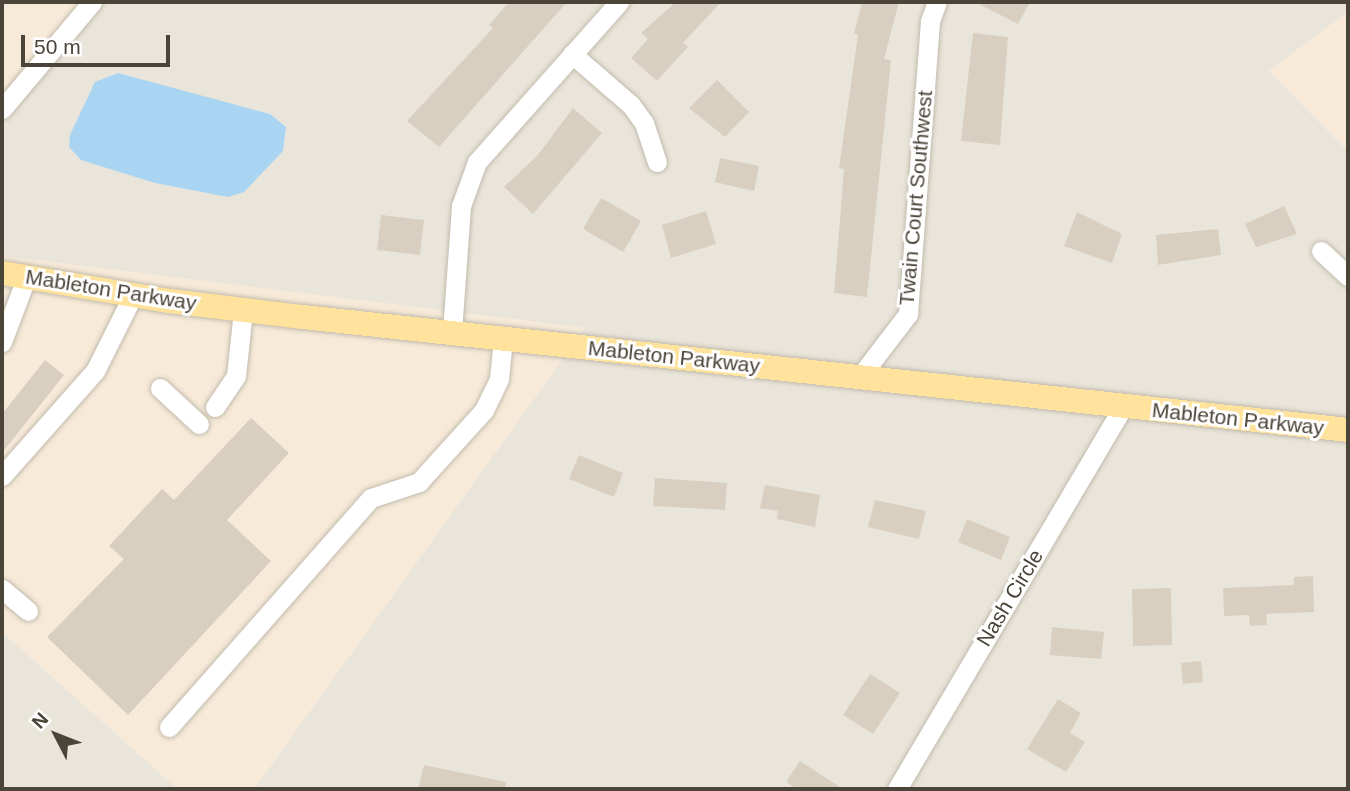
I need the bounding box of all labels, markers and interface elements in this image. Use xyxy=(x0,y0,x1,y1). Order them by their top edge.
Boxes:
scale bar xyxy=(24,21,173,65)
text: 50 m xyxy=(34,35,81,58)
street label: Twain Court Southwest xyxy=(894,89,938,307)
street label: Mableton Parkway xyxy=(24,264,198,316)
street label: Mableton Parkway xyxy=(587,335,761,379)
street label: Mableton Parkway xyxy=(1151,397,1325,441)
street label: Nash Circle xyxy=(971,545,1049,651)
north arrow xyxy=(21,700,91,770)
text: N xyxy=(28,708,52,733)

